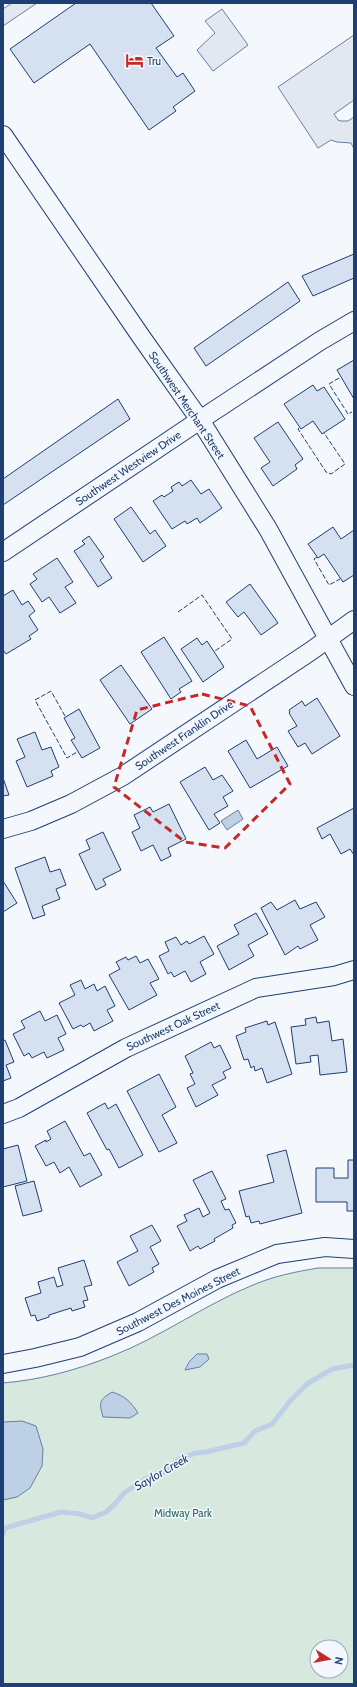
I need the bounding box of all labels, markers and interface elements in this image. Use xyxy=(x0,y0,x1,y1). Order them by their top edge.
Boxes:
hotel icon: Tru xyxy=(124,51,144,71)
place label: Tru xyxy=(147,54,161,68)
street label: Southwest Merchant Street xyxy=(146,349,228,462)
street label: Southwest Westview Drive xyxy=(72,427,184,509)
street label: Southwest Franklin Drive xyxy=(132,697,236,773)
street label: Southwest Oak Street xyxy=(124,998,222,1054)
street label: Southwest Des Moines Street xyxy=(114,1264,242,1338)
water label: Saylor Creek xyxy=(131,1450,191,1493)
park label: Midway Park xyxy=(154,1506,212,1520)
north arrow xyxy=(309,1639,349,1679)
text: N xyxy=(331,1656,346,1666)

